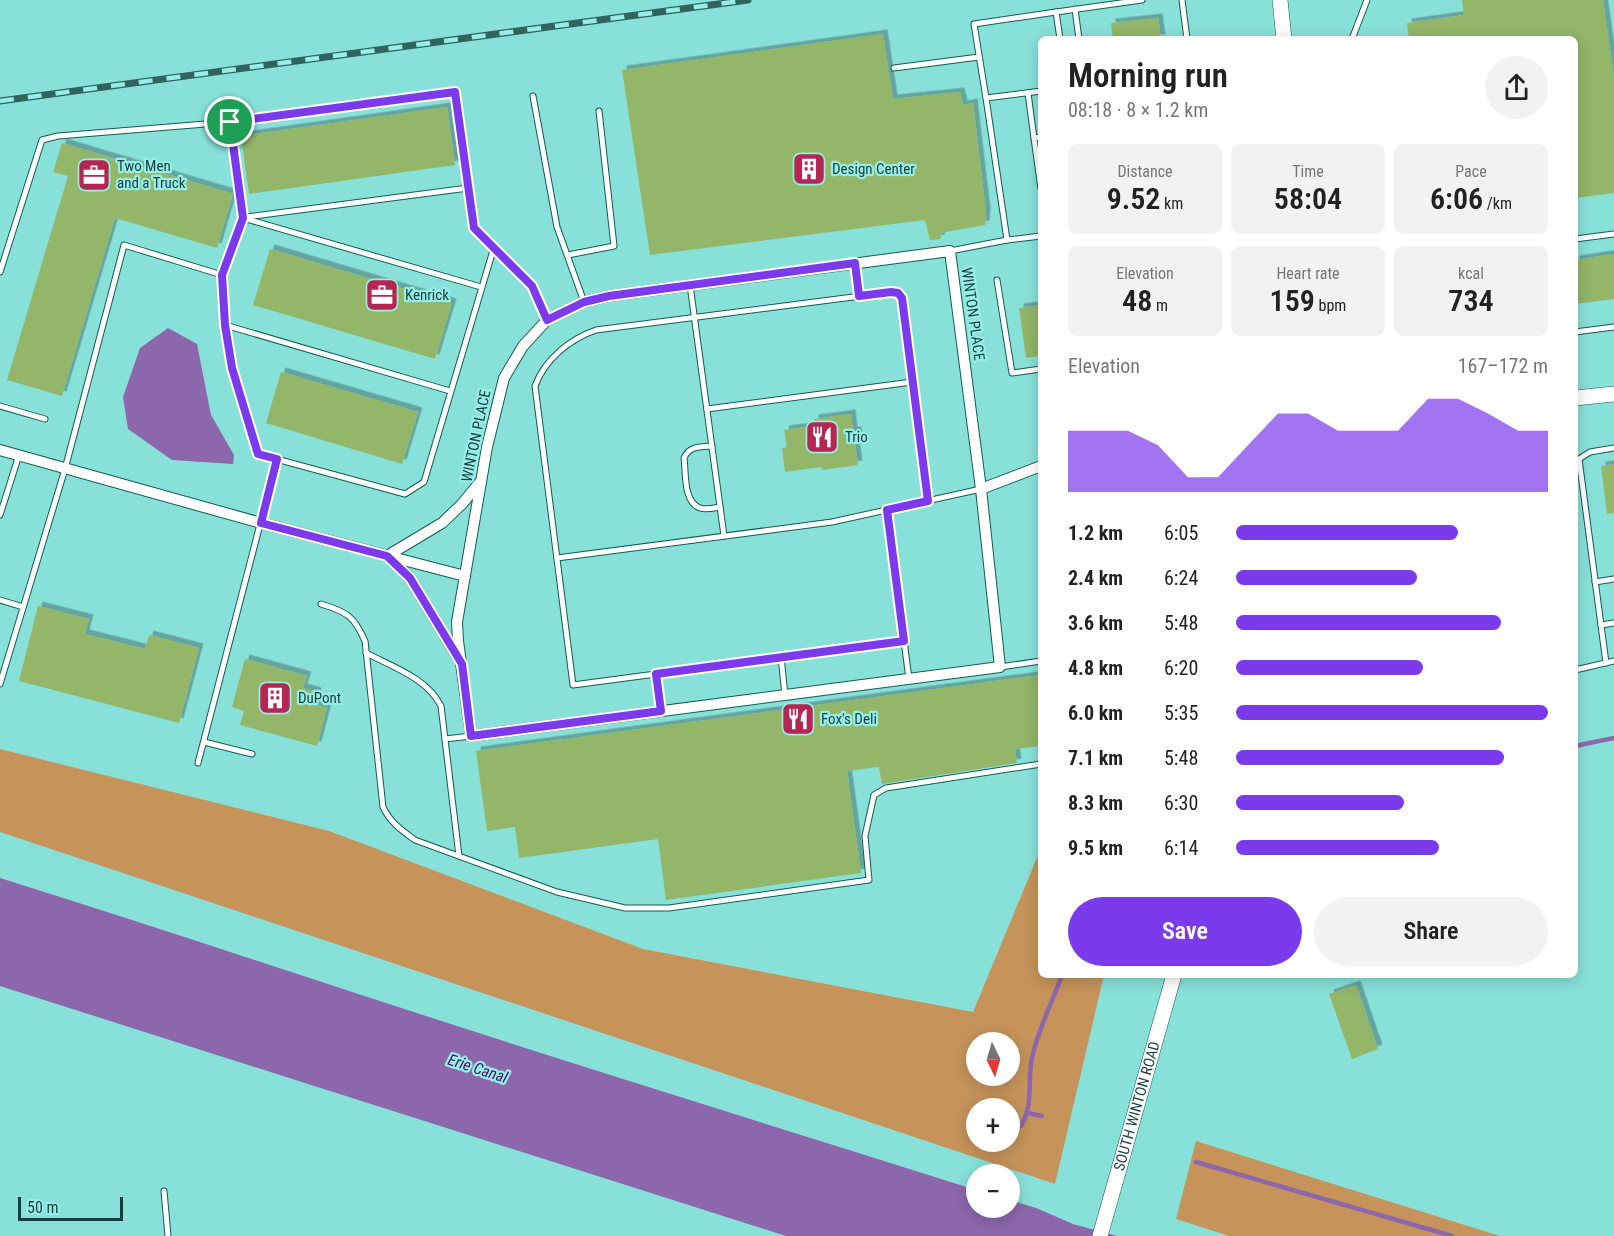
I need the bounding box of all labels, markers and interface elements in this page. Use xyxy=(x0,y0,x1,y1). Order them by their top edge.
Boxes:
text: Morning run xyxy=(1068,56,1228,95)
button: share xyxy=(1485,56,1548,119)
pin xyxy=(204,96,255,147)
text: 08:18 · 8 × 1.2 km xyxy=(1068,98,1208,122)
icon: arrive xyxy=(213,105,246,138)
building icon: Design Center xyxy=(791,151,827,187)
office icon: Two Men and a Truck xyxy=(76,157,112,193)
place label: Two Men and a Truck xyxy=(117,157,186,192)
place label: Design Center xyxy=(832,160,915,178)
text: Distance xyxy=(1117,162,1173,181)
text: Time xyxy=(1292,162,1324,181)
text: Pace xyxy=(1455,162,1487,181)
text: 9.52 xyxy=(1107,181,1160,216)
text: 58:04 xyxy=(1274,181,1342,216)
text: 6:06 xyxy=(1430,181,1483,216)
text: km xyxy=(1160,194,1183,213)
text: /km xyxy=(1483,194,1512,213)
text: Elevation xyxy=(1116,264,1174,283)
text: Heart rate xyxy=(1276,264,1340,283)
text: kcal xyxy=(1458,264,1484,283)
street label: WINTON PLACE xyxy=(958,266,988,362)
office icon: Kenrick xyxy=(364,277,400,313)
text: 48 xyxy=(1122,283,1152,318)
text: 159 xyxy=(1270,283,1315,318)
text: 734 xyxy=(1448,283,1494,318)
place label: Kenrick xyxy=(405,286,449,304)
text: m xyxy=(1152,296,1168,315)
text: bpm xyxy=(1315,296,1346,315)
text: Elevation xyxy=(1068,354,1140,378)
text: 167–172 m xyxy=(1458,354,1548,378)
street label: WINTON PLACE xyxy=(457,388,495,484)
restaurant icon: Trio xyxy=(804,419,840,455)
place label: Trio xyxy=(845,428,868,446)
text: 1.2 km xyxy=(1068,521,1123,545)
text: 6:05 xyxy=(1164,521,1198,545)
text: 2.4 km xyxy=(1068,566,1123,590)
text: 6:24 xyxy=(1164,566,1198,590)
text: 3.6 km xyxy=(1068,611,1123,635)
text: 5:48 xyxy=(1164,611,1198,635)
text: 4.8 km xyxy=(1068,656,1123,680)
text: 6:20 xyxy=(1164,656,1198,680)
building icon: DuPont xyxy=(257,680,293,716)
place label: DuPont xyxy=(298,689,341,707)
restaurant icon: Fox's Deli xyxy=(780,701,816,737)
text: 6.0 km xyxy=(1068,701,1123,725)
text: 5:35 xyxy=(1164,701,1198,725)
place label: Fox's Deli xyxy=(821,710,877,728)
text: 7.1 km xyxy=(1068,746,1123,770)
text: 5:48 xyxy=(1164,746,1198,770)
text: 8.3 km xyxy=(1068,791,1123,815)
text: 6:30 xyxy=(1164,791,1198,815)
text: 9.5 km xyxy=(1068,836,1123,860)
text: 6:14 xyxy=(1164,836,1198,860)
button: Save xyxy=(1068,897,1302,966)
button: Share xyxy=(1314,897,1548,966)
north arrow xyxy=(966,1032,1020,1086)
map controls xyxy=(966,1032,1020,1218)
street label: SOUTH WINTON ROAD xyxy=(1110,1039,1164,1173)
water label: Erie Canal xyxy=(446,1050,511,1087)
button: + xyxy=(966,1098,1020,1152)
button: − xyxy=(966,1164,1020,1218)
scale bar xyxy=(18,1194,123,1222)
text: 50 m xyxy=(27,1198,59,1217)

